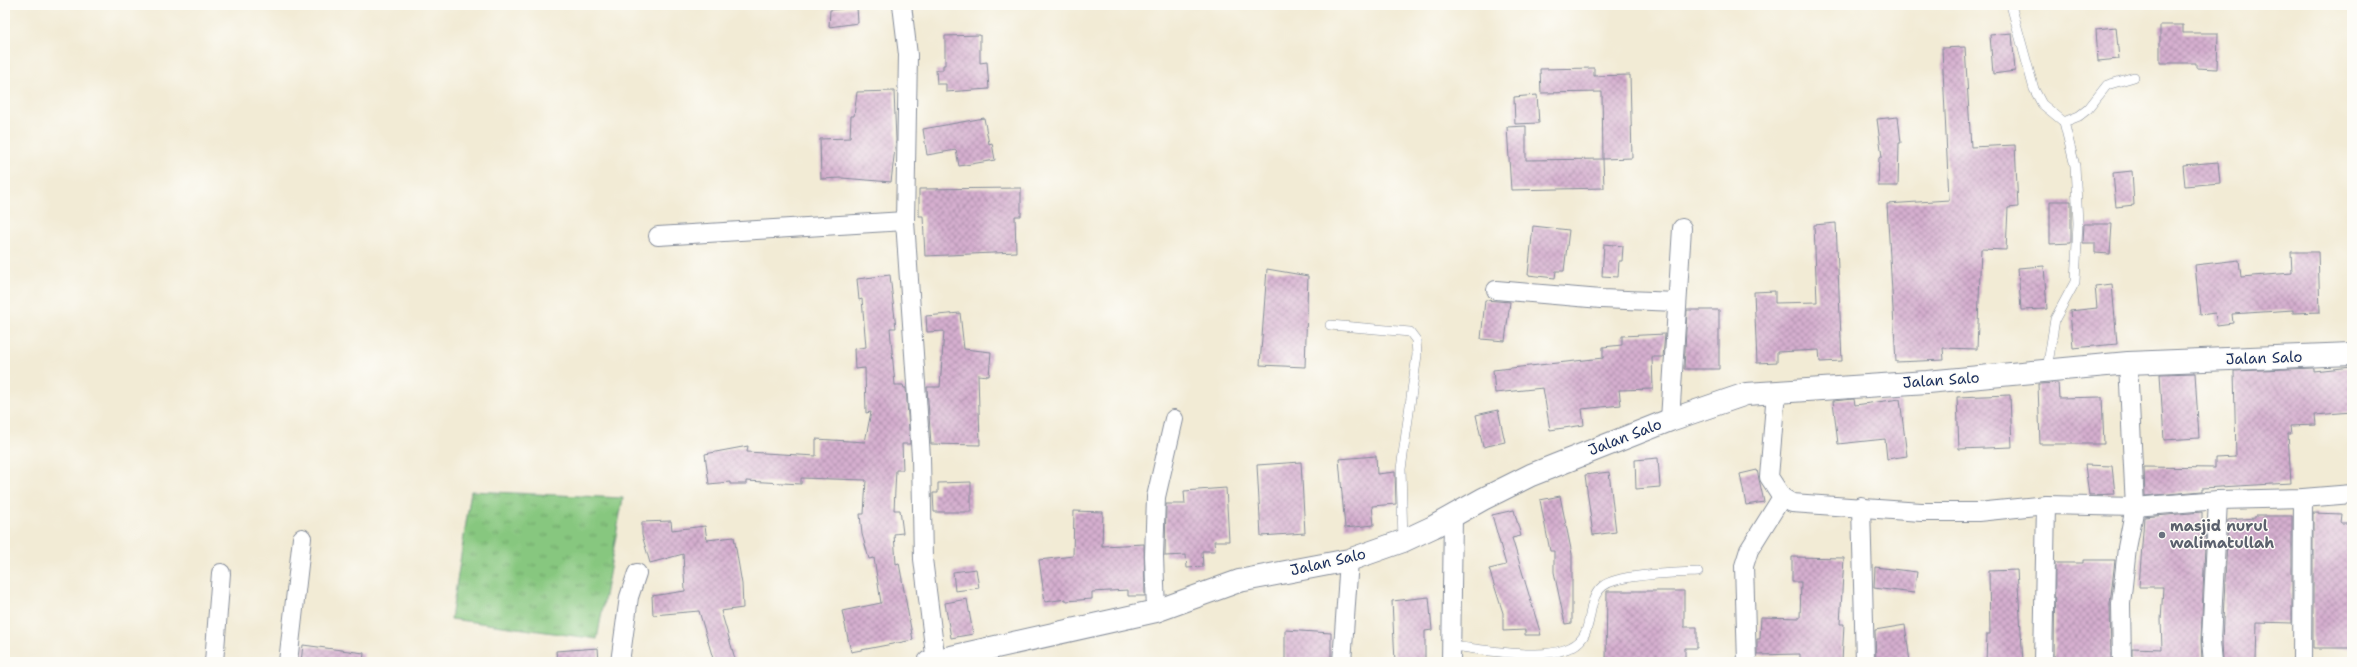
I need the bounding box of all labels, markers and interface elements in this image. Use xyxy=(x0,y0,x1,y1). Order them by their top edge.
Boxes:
street label: Jalan Salo xyxy=(2225,347,2303,369)
street label: Jalan Salo xyxy=(1902,367,1980,393)
street label: Jalan Salo xyxy=(1585,414,1665,460)
place label: masjid nurul walimatullah xyxy=(2170,516,2274,553)
marker: masjid nurul walimatullah xyxy=(2157,530,2167,540)
street label: Jalan Salo xyxy=(1288,544,1368,580)

